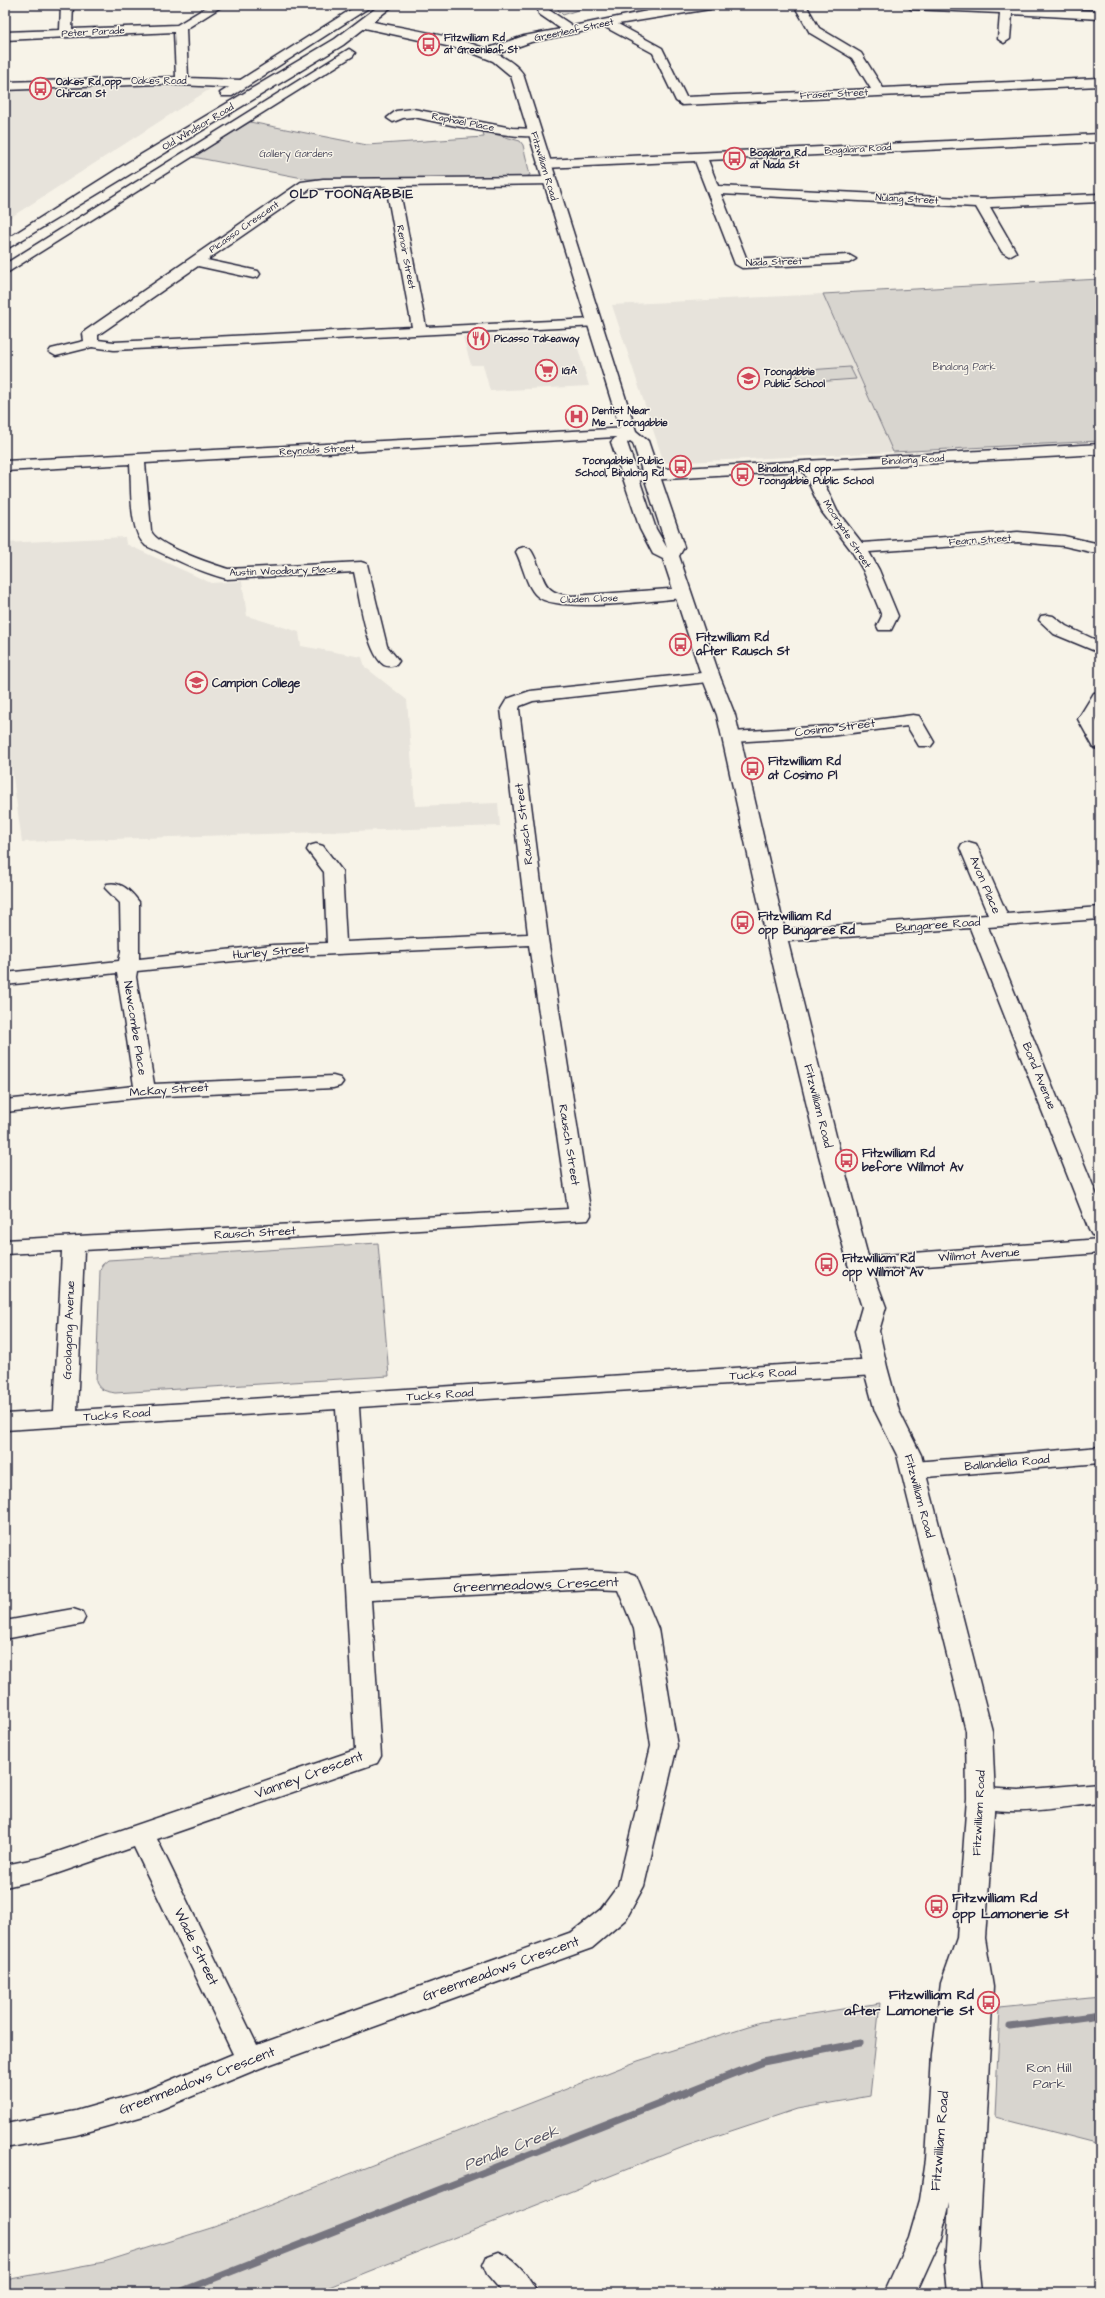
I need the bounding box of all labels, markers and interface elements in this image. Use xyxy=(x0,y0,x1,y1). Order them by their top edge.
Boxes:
street label: Greenleaf Street xyxy=(533,15,615,45)
street label: Peter Parade xyxy=(61,23,126,41)
bus stop icon: Fitzwilliam Rd at Greenleaf St xyxy=(416,31,442,57)
place label: Fitzwilliam Rd at Greenleaf St xyxy=(443,31,519,57)
street label: Oakes Road xyxy=(131,74,187,88)
bus stop icon: Oakes Rd opp Chircan St xyxy=(27,75,53,101)
place label: Oakes Rd opp Chircan St xyxy=(56,75,122,101)
street label: Fraser Street xyxy=(800,85,868,103)
street label: Old Windsor Road xyxy=(159,100,237,154)
street label: Raphael Place xyxy=(430,109,496,135)
street label: Fitzwilliam Road xyxy=(527,130,561,202)
street label: Bogalara Road xyxy=(824,140,892,159)
bus stop icon: Bogalara Rd at Nada St xyxy=(721,146,747,172)
place label: Bogalara Rd at Nada St xyxy=(749,146,807,172)
park label: Gallery Gardens xyxy=(259,147,333,162)
district label: OLD TOONGABBIE xyxy=(290,185,414,203)
street label: Nulang Street xyxy=(875,190,939,209)
street label: Picasso Crescent xyxy=(206,198,282,256)
street label: Renoir Street xyxy=(393,224,419,290)
street label: Nada Street xyxy=(746,254,802,270)
restaurant icon: Picasso Takeaway xyxy=(466,326,492,352)
place label: Picasso Takeaway xyxy=(494,332,580,348)
supermarket icon: IGA xyxy=(533,358,559,384)
park label: Binalong Park xyxy=(932,360,996,375)
place label: IGA xyxy=(562,364,577,378)
school or university icon: Toongabbie Public School xyxy=(736,365,762,391)
place label: Toongabbie Public School xyxy=(763,365,825,391)
hospital icon: Dentist Near Me - Toongabbie xyxy=(563,404,589,430)
place label: Dentist Near Me - Toongabbie xyxy=(592,404,668,432)
street label: Reynolds Street xyxy=(279,441,355,460)
street label: Binalong Road xyxy=(881,451,945,470)
place label: Toongabbie Public School, Binalong Rd xyxy=(574,454,665,482)
bus stop icon: Toongabbie Public School, Binalong Rd xyxy=(667,454,693,480)
bus stop icon: Binalong Rd opp Toongabbie Public School xyxy=(729,462,755,488)
place label: Binalong Rd opp Toongabbie Public School xyxy=(757,462,874,490)
street label: Moorgate Street xyxy=(819,497,875,572)
street label: Fearn Street xyxy=(948,531,1012,549)
street label: Austin Woodbury Place xyxy=(229,562,337,581)
street label: Cluden Close xyxy=(560,591,619,607)
place label: Fitzwilliam Rd after Rausch St xyxy=(695,629,790,660)
bus stop icon: Fitzwilliam Rd after Rausch St xyxy=(668,631,694,657)
school or university icon: Campion College xyxy=(183,670,209,696)
place label: Campion College xyxy=(212,675,301,694)
street label: Cosimo Street xyxy=(794,715,876,741)
place label: Fitzwilliam Rd at Cosimo Pl xyxy=(767,753,842,784)
bus stop icon: Fitzwilliam Rd at Cosimo Pl xyxy=(739,755,765,781)
street label: Rausch Street xyxy=(511,782,537,866)
street label: Avon Place xyxy=(965,854,1005,917)
place label: Fitzwilliam Rd opp Bungaree Rd xyxy=(758,908,856,941)
bus stop icon: Fitzwilliam Rd opp Bungaree Rd xyxy=(730,910,756,936)
street label: Bungaree Road xyxy=(895,914,981,937)
street label: Hurley Street xyxy=(232,940,310,965)
street label: Newcombe Place xyxy=(119,980,151,1077)
street label: Bond Avenue xyxy=(1018,1040,1060,1113)
street label: Fitzwilliam Road xyxy=(799,1062,837,1150)
street label: McKay Street xyxy=(129,1079,209,1102)
street label: Rausch Street xyxy=(554,1103,584,1187)
place label: Fitzwilliam Rd before Willmot Av xyxy=(862,1145,964,1176)
bus stop icon: Fitzwilliam Rd before Willmot Av xyxy=(834,1147,860,1173)
street label: Rausch Street xyxy=(214,1222,297,1244)
street label: Willmot Avenue xyxy=(938,1244,1021,1266)
place label: Fitzwilliam Rd opp Willmot Av xyxy=(842,1250,924,1282)
bus stop icon: Fitzwilliam Rd opp Willmot Av xyxy=(813,1252,839,1278)
street label: Goolagong Avenue xyxy=(59,1280,80,1380)
street label: Tucks Road xyxy=(729,1363,797,1385)
street label: Tucks Road xyxy=(406,1384,474,1406)
street label: Tucks Road xyxy=(83,1404,151,1426)
street label: Ballandella Road xyxy=(964,1451,1050,1475)
street label: Fitzwilliam Road xyxy=(900,1452,938,1540)
street label: Greenmeadows Crescent xyxy=(453,1572,619,1598)
street label: Vianney Crescent xyxy=(252,1746,366,1804)
street label: Fitzwilliam Road xyxy=(968,1770,990,1856)
place label: Fitzwilliam Rd opp Lamonerie St xyxy=(952,1888,1069,1924)
bus stop icon: Fitzwilliam Rd opp Lamonerie St xyxy=(924,1893,950,1919)
street label: Wade Street xyxy=(169,1905,224,1989)
street label: Greenmeadows Crescent xyxy=(420,1931,582,2007)
place label: Fitzwilliam Rd after Lamonerie St xyxy=(843,1985,975,2021)
bus stop icon: Fitzwilliam Rd after Lamonerie St xyxy=(976,1990,1002,2016)
street label: Greenmeadows Crescent xyxy=(116,2042,278,2120)
park label: Ron Hill Park xyxy=(1026,2058,1072,2094)
street label: Fitzwilliam Road xyxy=(926,2090,954,2192)
water label: Pendle Creek xyxy=(460,2119,563,2176)

